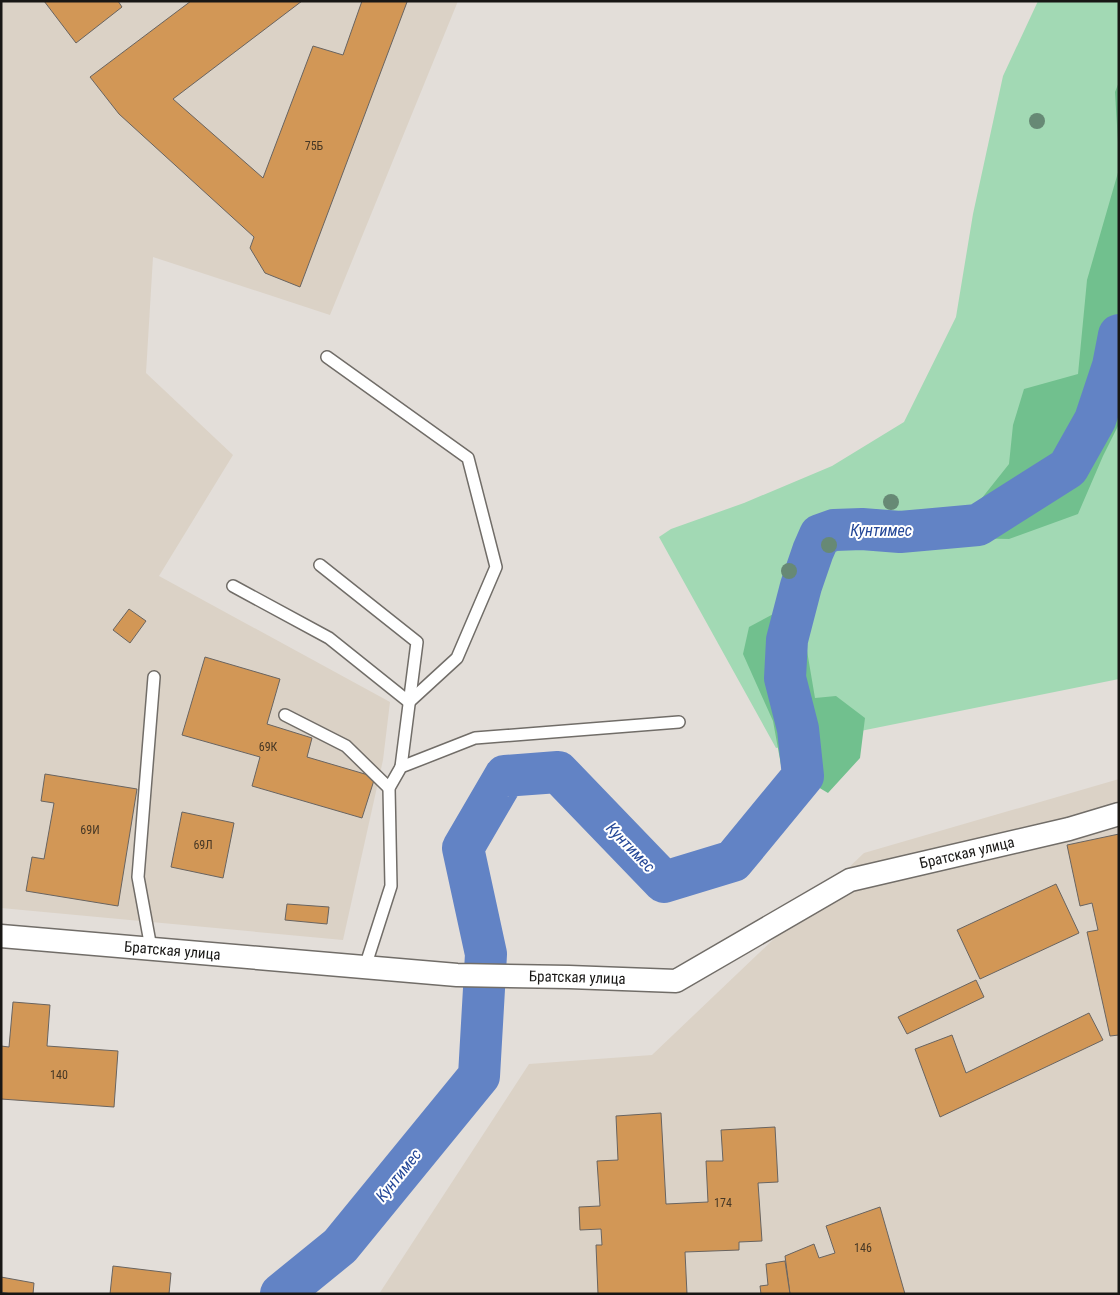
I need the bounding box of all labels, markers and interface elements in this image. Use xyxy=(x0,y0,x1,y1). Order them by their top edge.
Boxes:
house number: 75Б xyxy=(305,139,324,153)
water label: Кунтимес xyxy=(850,521,912,540)
house number: 69К xyxy=(259,740,278,754)
water label: Кунтимес xyxy=(602,819,659,876)
house number: 69И xyxy=(80,823,100,837)
street label: Братская улица xyxy=(918,833,1016,873)
house number: 69Л xyxy=(193,838,213,852)
street label: Братская улица xyxy=(123,938,221,964)
street label: Братская улица xyxy=(529,967,626,988)
house number: 140 xyxy=(50,1068,68,1082)
water label: Кунтимес xyxy=(372,1145,425,1205)
house number: 174 xyxy=(714,1196,732,1210)
house number: 146 xyxy=(854,1241,872,1255)

